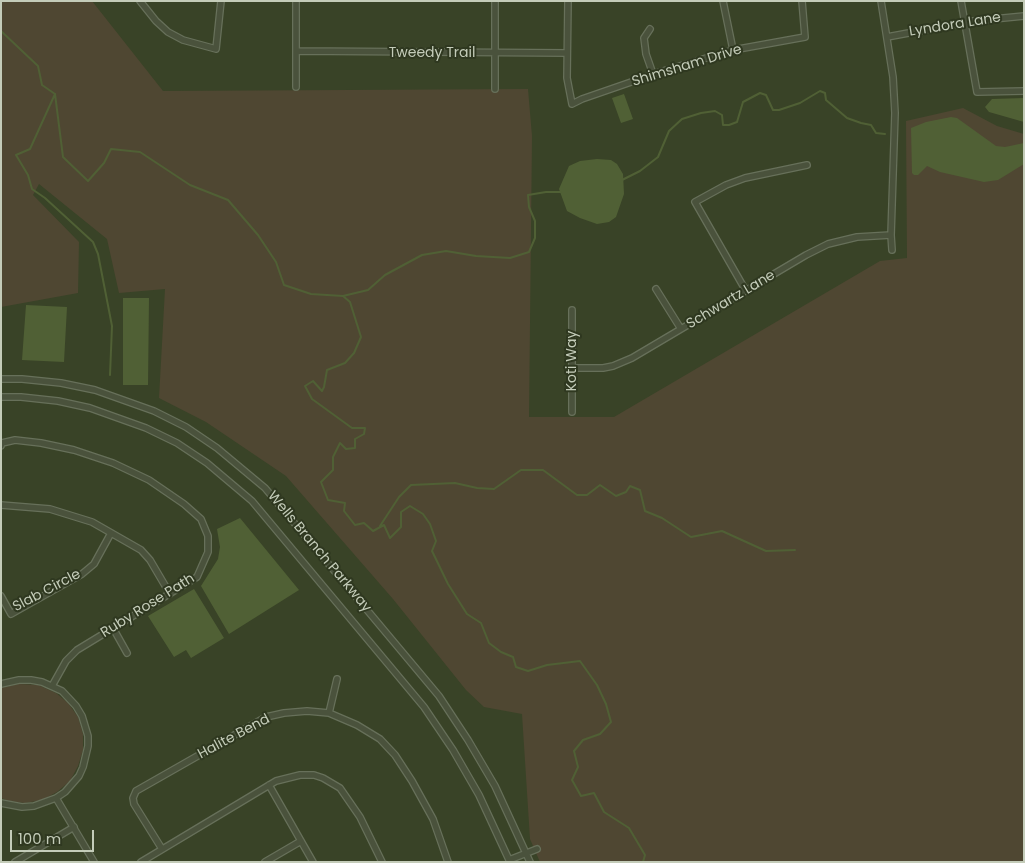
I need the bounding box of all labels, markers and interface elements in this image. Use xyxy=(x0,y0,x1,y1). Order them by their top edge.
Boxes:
street label: Lyndora Lane xyxy=(908,9,1002,41)
street label: Shimsham Drive xyxy=(630,41,744,91)
street label: Tweedy Trail xyxy=(389,45,475,61)
street label: Schwartz Lane xyxy=(684,267,778,333)
street label: Koti Way xyxy=(564,331,580,391)
street label: Wells Branch Parkway xyxy=(264,488,374,616)
street label: Slab Circle xyxy=(10,566,84,616)
street label: Ruby Rose Path xyxy=(98,570,198,642)
street label: Halite Bend xyxy=(195,711,273,763)
scale bar xyxy=(12,820,96,852)
text: 100 m xyxy=(18,828,61,849)

